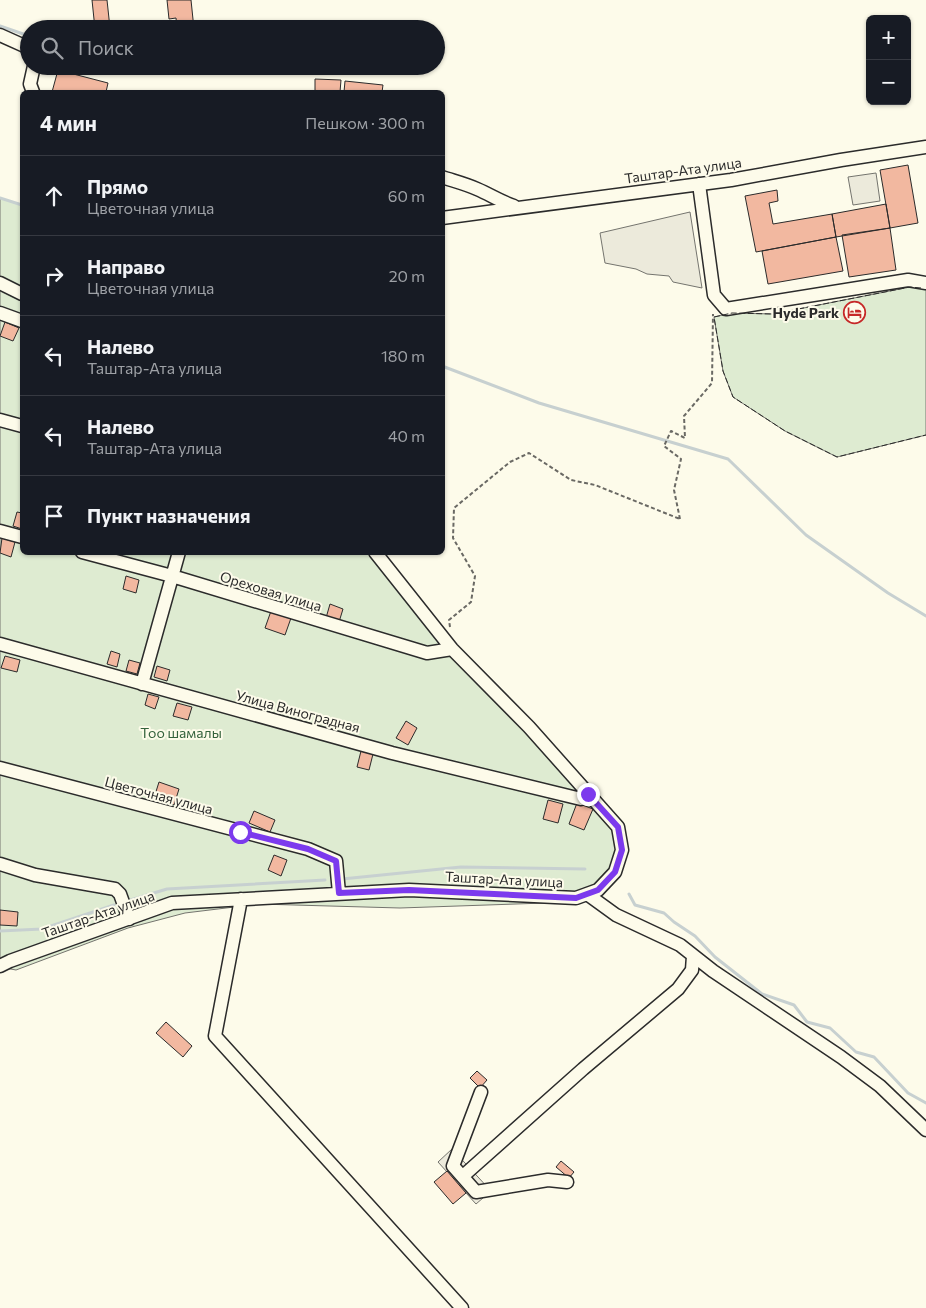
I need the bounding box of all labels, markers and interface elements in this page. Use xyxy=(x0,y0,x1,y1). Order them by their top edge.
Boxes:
map controls xyxy=(866,15,911,105)
button: + xyxy=(866,15,911,60)
search box xyxy=(20,20,445,75)
icon: search xyxy=(38,34,66,62)
text: Поиск xyxy=(78,36,134,59)
button: − xyxy=(866,60,911,105)
text: 4 мин xyxy=(40,110,97,135)
text: Пешком · 300 m xyxy=(305,113,425,132)
street label: Таштар-Ата улица xyxy=(623,153,743,187)
text: Прямо xyxy=(87,175,148,198)
icon: ahead xyxy=(40,182,68,210)
text: 60 m xyxy=(388,186,425,205)
text: Цветочная улица xyxy=(87,198,214,217)
text: Направо xyxy=(87,255,165,278)
icon: right xyxy=(40,262,68,290)
text: 20 m xyxy=(389,266,425,285)
text: Цветочная улица xyxy=(87,278,214,297)
hotel icon: Hyde Park xyxy=(843,300,867,324)
place label: Hyde Park xyxy=(773,304,839,321)
text: Налево xyxy=(87,335,154,358)
icon: left xyxy=(40,342,68,370)
text: 180 m xyxy=(381,346,425,365)
text: Таштар-Ата улица xyxy=(87,358,222,377)
text: Налево xyxy=(87,415,154,438)
icon: left xyxy=(40,422,68,450)
text: 40 m xyxy=(388,426,425,445)
text: Таштар-Ата улица xyxy=(87,438,222,457)
icon: arrive xyxy=(40,502,68,530)
text: Пункт назначения xyxy=(87,504,250,527)
street label: Ореховая улица xyxy=(218,567,324,615)
street label: Улица Виноградная xyxy=(234,686,362,736)
park label: Тоо шамалы xyxy=(140,724,222,741)
street label: Цветочная улица xyxy=(103,772,215,818)
route end xyxy=(577,783,600,806)
route start xyxy=(229,821,252,844)
street label: Таштар-Ата улица xyxy=(445,867,563,891)
street label: Таштар-Ата улица xyxy=(39,887,157,941)

